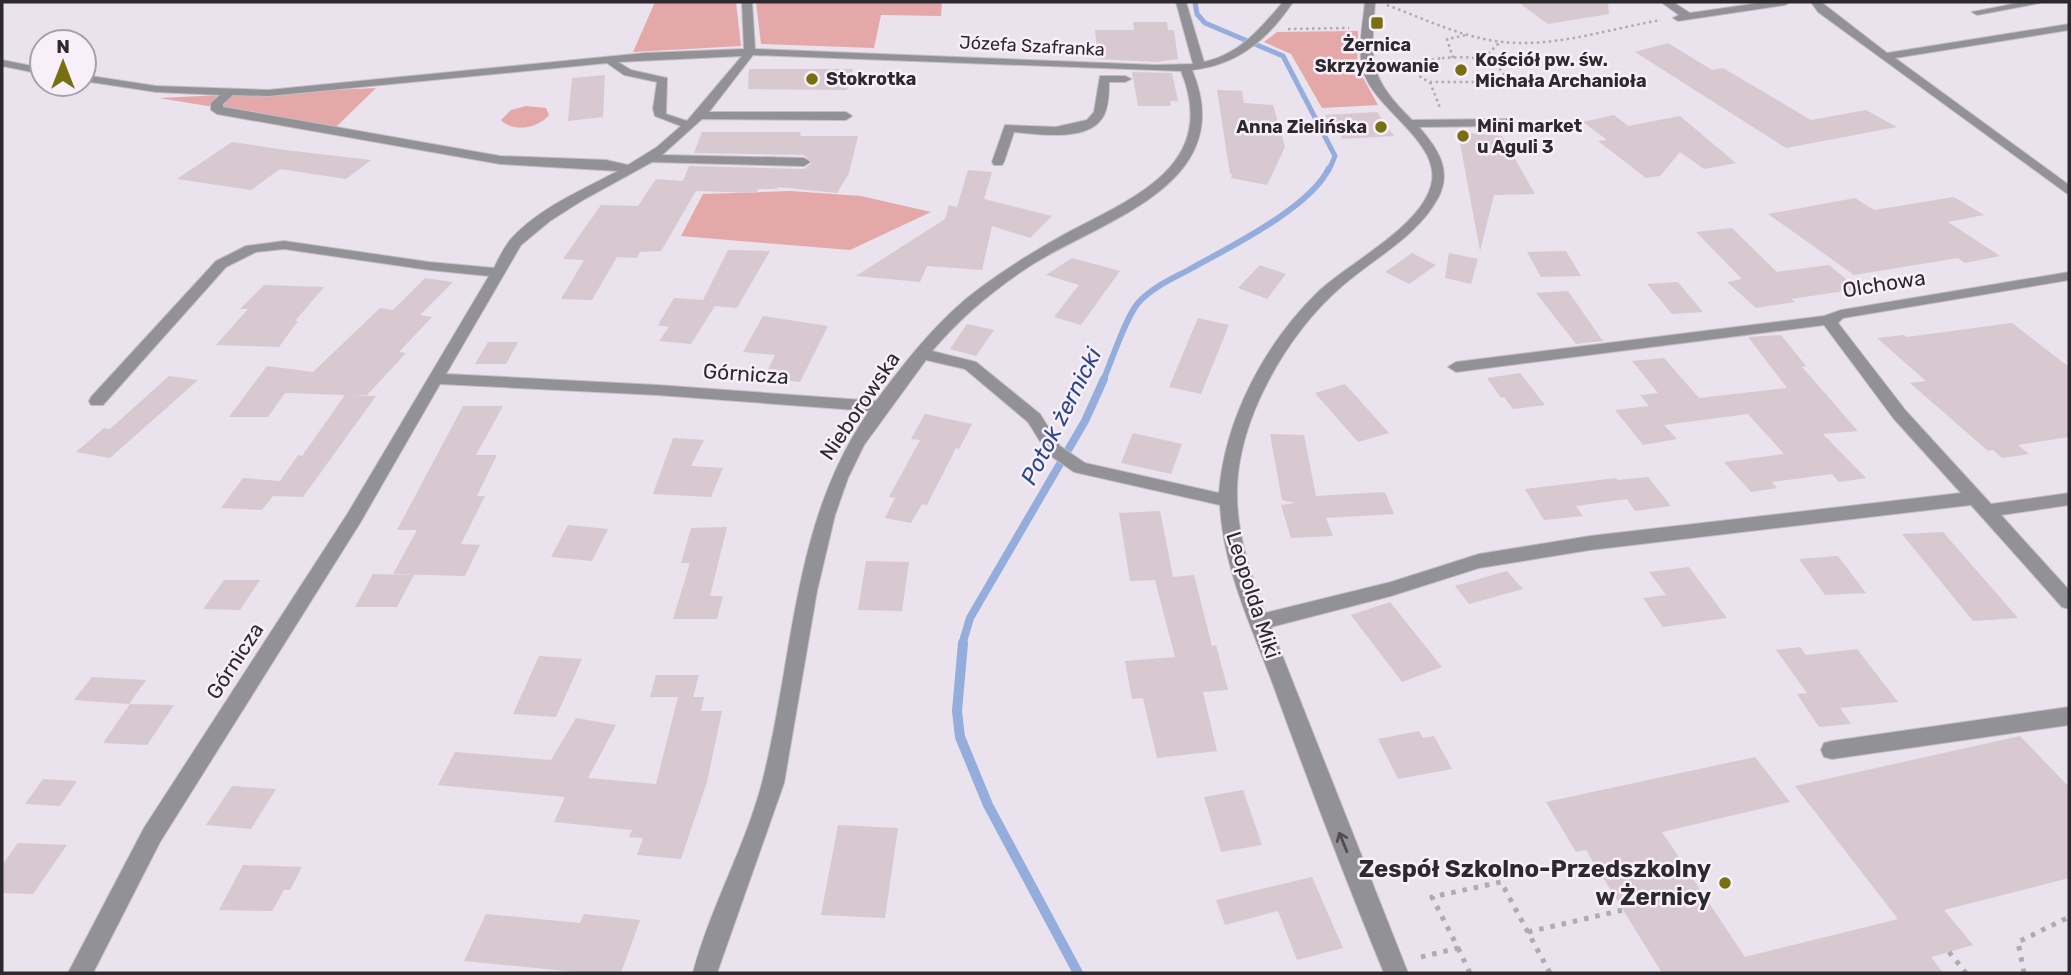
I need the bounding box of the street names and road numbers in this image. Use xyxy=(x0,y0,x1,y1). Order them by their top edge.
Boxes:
street label: Józefa Szafranka xyxy=(959,31,1105,61)
street label: Olchowa xyxy=(1841,265,1927,302)
street label: Nieborowska xyxy=(814,347,905,465)
street label: Górnicza xyxy=(702,358,790,389)
street label: Leopolda Miki xyxy=(1221,528,1286,661)
street label: Górnicza xyxy=(201,618,268,704)

